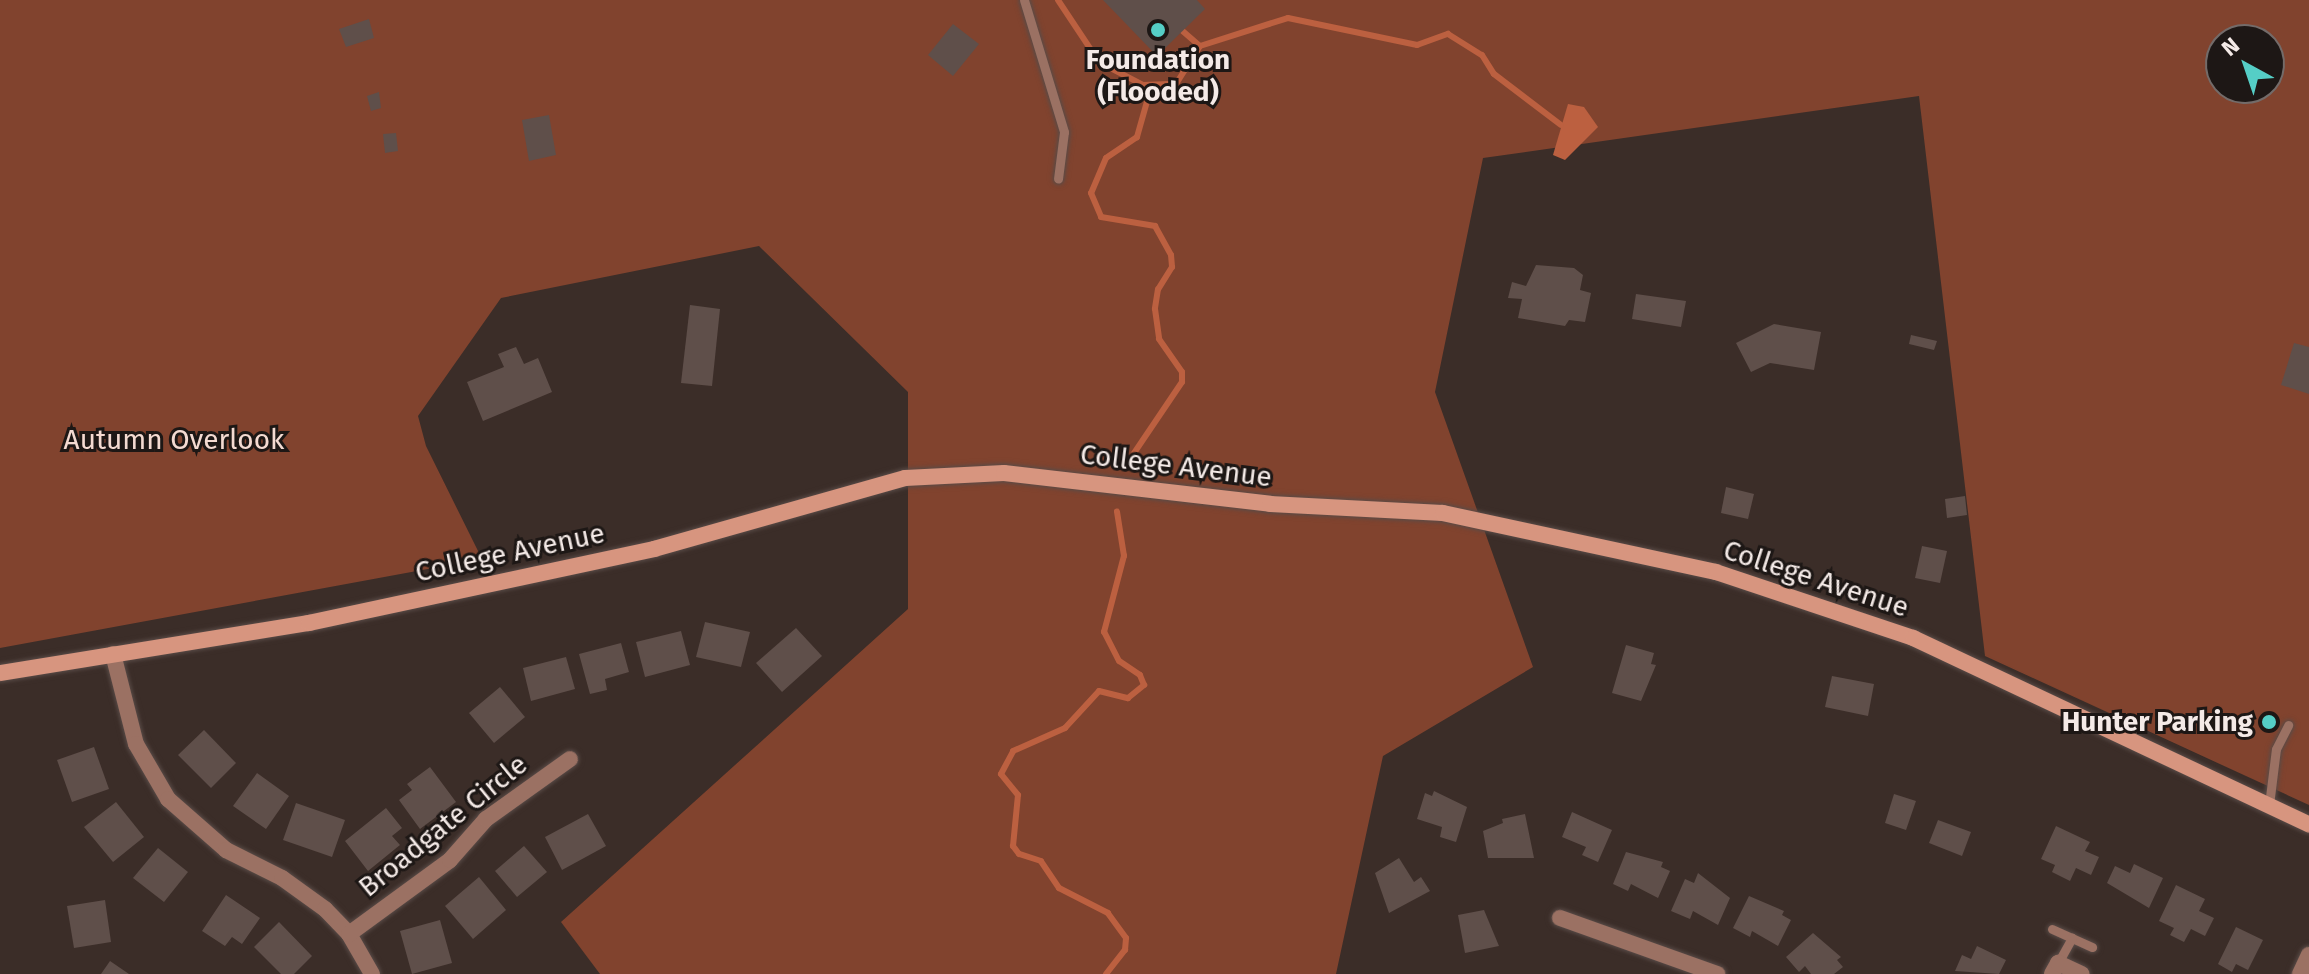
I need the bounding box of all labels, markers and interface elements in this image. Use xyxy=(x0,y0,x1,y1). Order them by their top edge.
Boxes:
marker: Foundation (Flooded) xyxy=(1149,21,1167,39)
north arrow xyxy=(2205,24,2285,104)
text: N xyxy=(2216,32,2245,62)
place label: Foundation (Flooded) xyxy=(1086,43,1230,109)
park label: Autumn Overlook xyxy=(64,423,284,457)
street label: College Avenue xyxy=(1078,438,1274,494)
street label: College Avenue xyxy=(412,517,608,589)
street label: College Avenue xyxy=(1719,533,1913,625)
place label: Hunter Parking xyxy=(2062,705,2253,739)
marker: Hunter Parking xyxy=(2260,713,2278,731)
street label: Broadgate Circle xyxy=(352,748,534,904)

